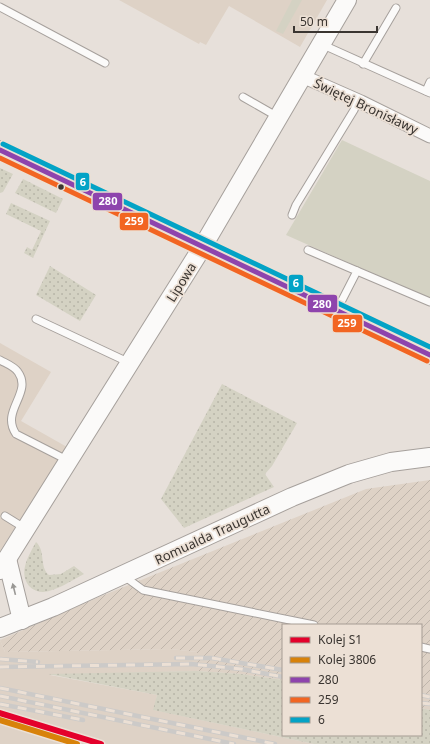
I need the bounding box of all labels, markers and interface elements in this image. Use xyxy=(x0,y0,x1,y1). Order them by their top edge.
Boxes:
scale bar xyxy=(294,8,377,34)
text: 50 m xyxy=(300,13,328,30)
street label: Świętej Bronisławy xyxy=(311,74,421,138)
line badge: 6 xyxy=(75,172,90,191)
text: 6 xyxy=(80,174,86,189)
unlabelled marker xyxy=(56,182,66,192)
line badge: 280 xyxy=(92,192,123,211)
text: 280 xyxy=(99,193,117,208)
line badge: 259 xyxy=(119,212,149,231)
text: 259 xyxy=(125,213,143,228)
street label: Lipowa xyxy=(162,259,200,305)
line badge: 6 xyxy=(288,274,304,293)
text: 6 xyxy=(293,275,299,290)
line badge: 280 xyxy=(307,294,338,313)
text: 280 xyxy=(313,296,331,311)
line badge: 259 xyxy=(332,314,363,333)
text: 259 xyxy=(338,315,356,330)
street label: Romualda Traugutta xyxy=(151,499,273,569)
one-way arrow xyxy=(11,583,17,595)
legend xyxy=(282,624,422,736)
text: Kolej S1 xyxy=(318,631,362,648)
text: Kolej 3806 xyxy=(318,651,376,668)
text: 280 xyxy=(318,671,339,688)
text: 259 xyxy=(318,691,339,708)
text: 6 xyxy=(318,711,325,728)

